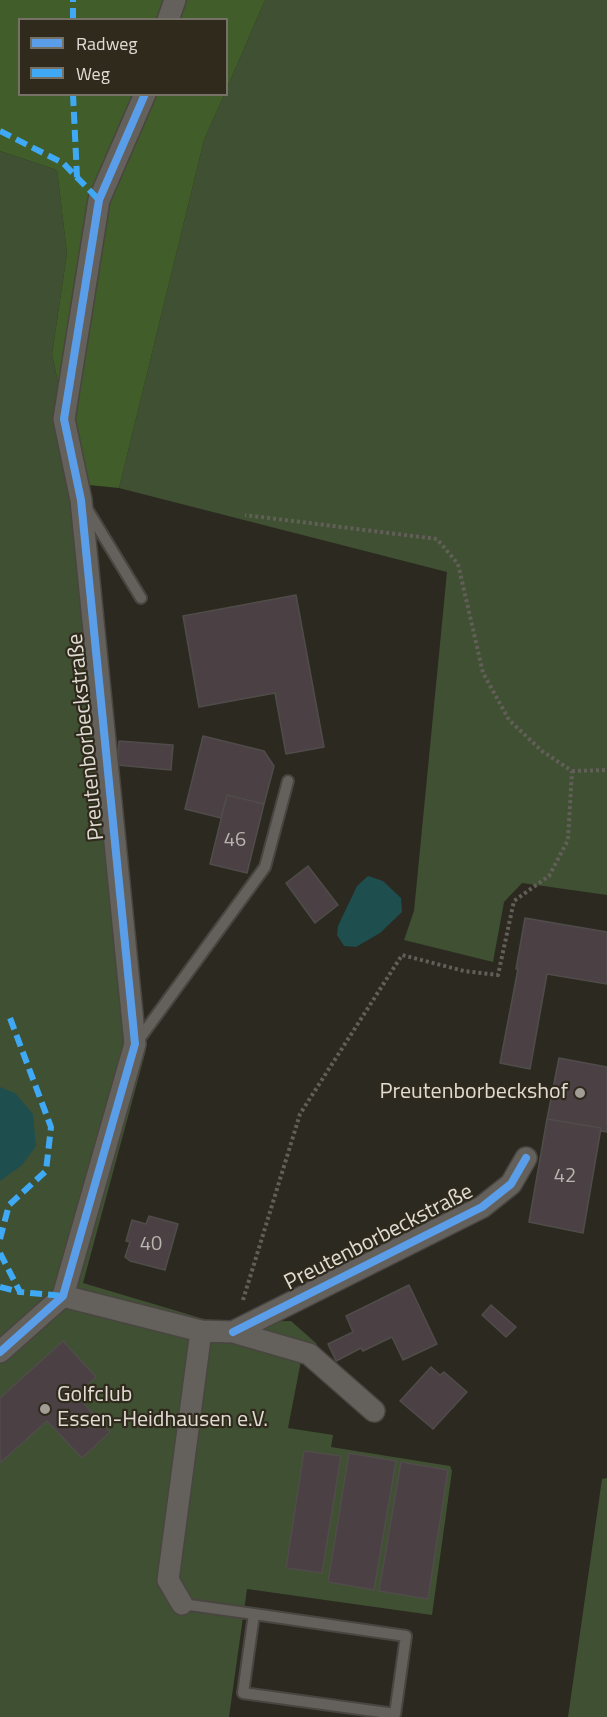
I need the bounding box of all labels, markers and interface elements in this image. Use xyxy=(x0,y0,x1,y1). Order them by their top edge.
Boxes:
legend xyxy=(18,18,228,96)
text: Radweg xyxy=(76,30,138,57)
text: Weg xyxy=(76,60,110,87)
street label: Preutenborbeckstraße xyxy=(63,632,111,842)
house number: 46 xyxy=(224,829,246,853)
place label: Preutenborbeckshof xyxy=(380,1080,568,1106)
marker: Preutenborbeckshof xyxy=(573,1086,587,1100)
house number: 42 xyxy=(554,1165,576,1189)
street label: Preutenborbeckstraße xyxy=(280,1179,478,1297)
house number: 40 xyxy=(140,1233,162,1257)
place label: Golfclub Essen-Heidhausen e.V. xyxy=(57,1383,268,1434)
marker: Golfclub Essen-Heidhausen e.V. xyxy=(38,1402,52,1416)

